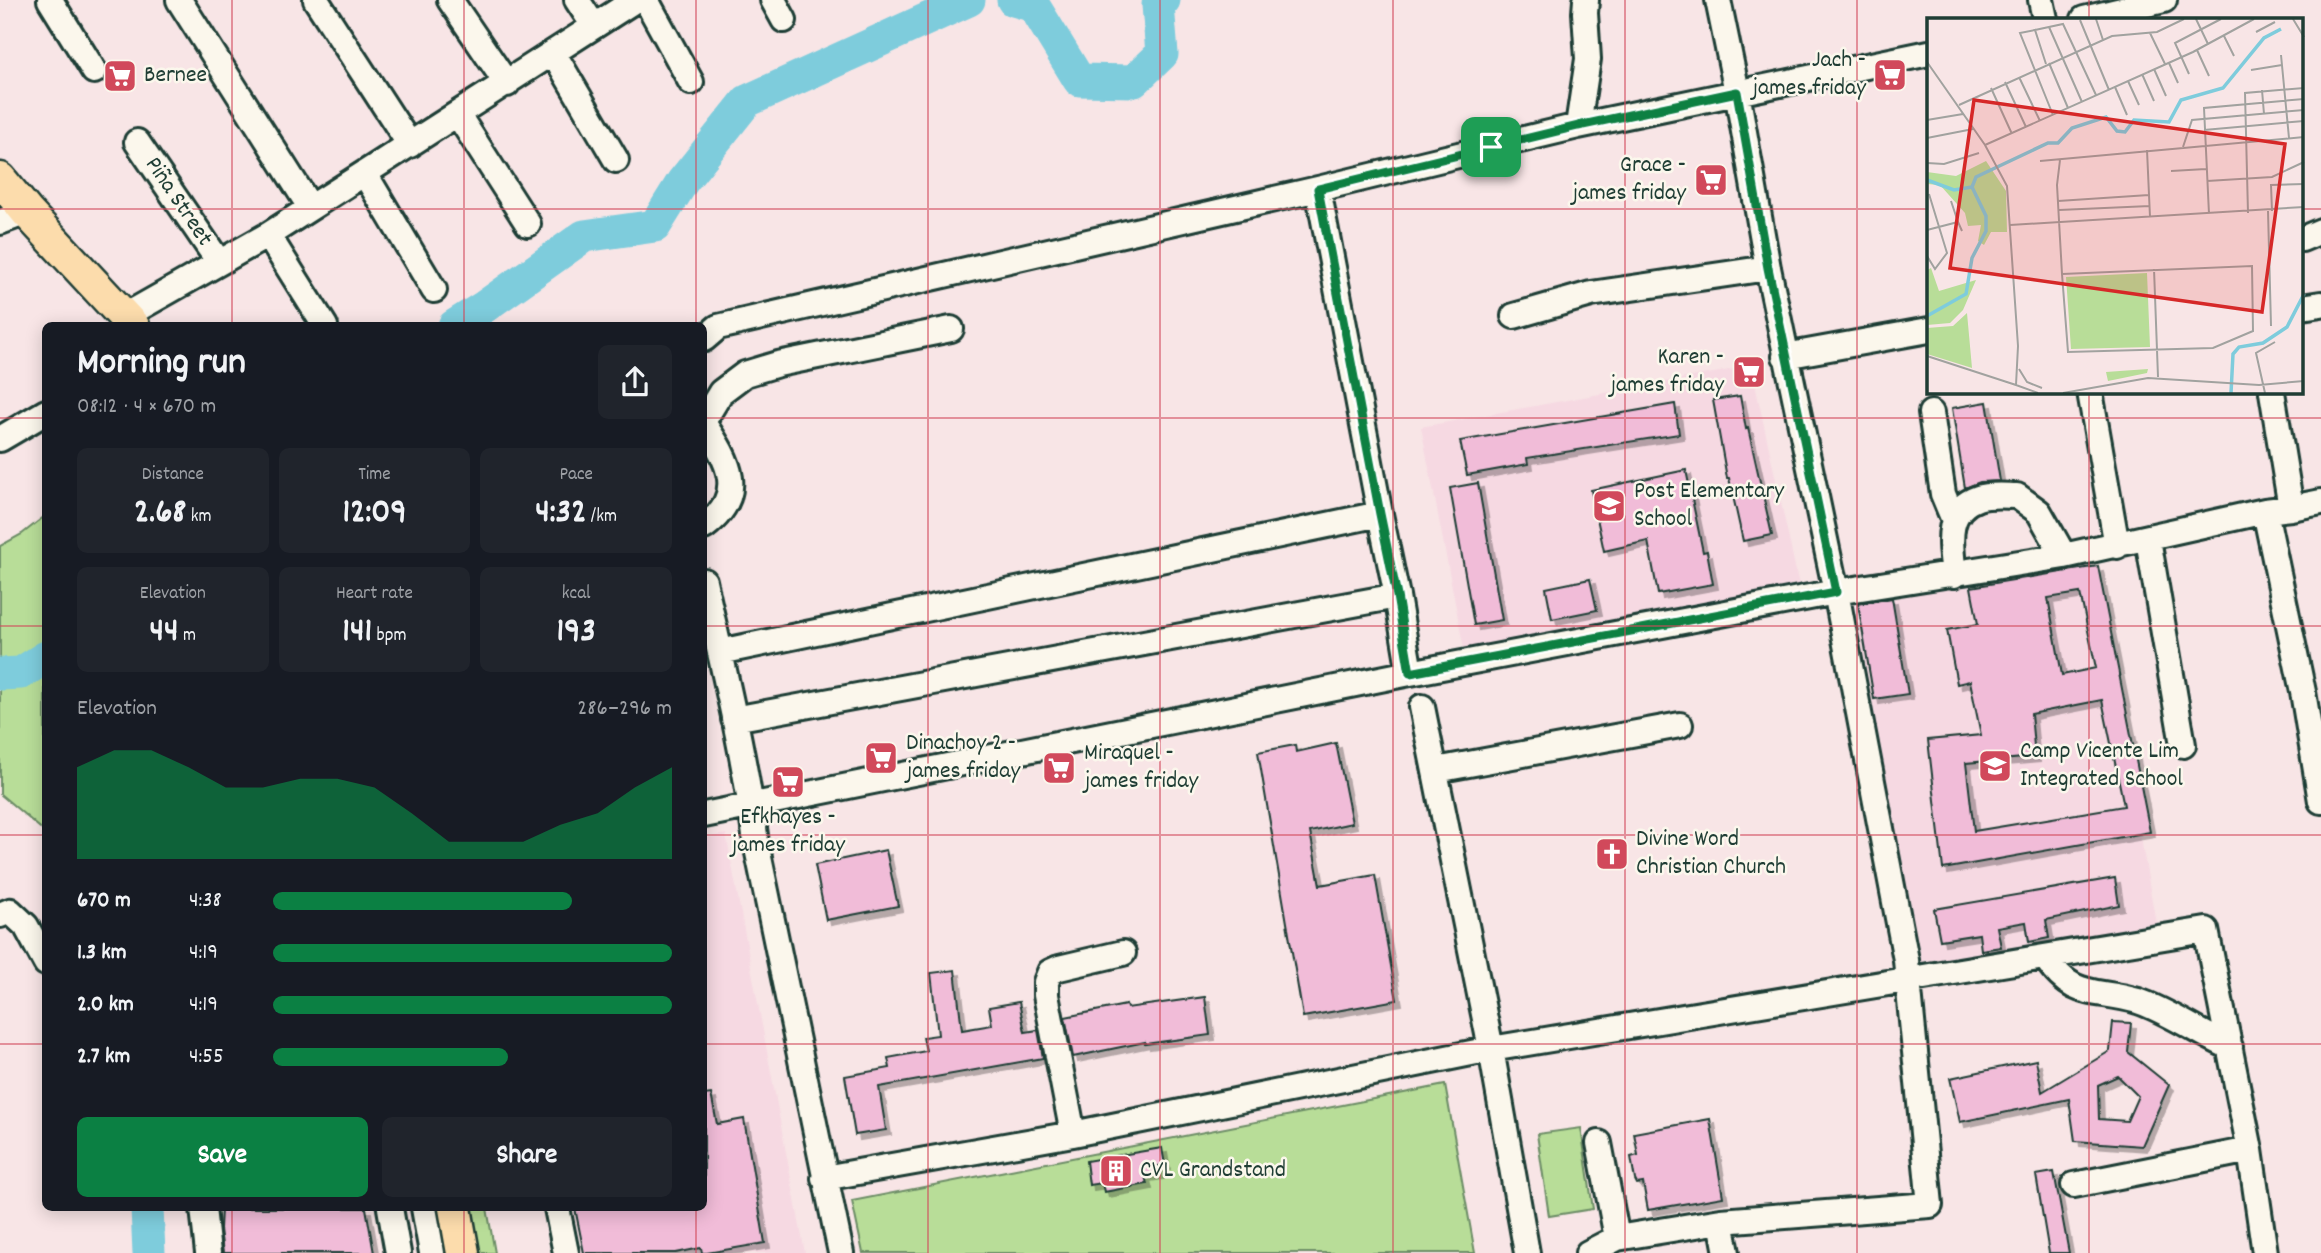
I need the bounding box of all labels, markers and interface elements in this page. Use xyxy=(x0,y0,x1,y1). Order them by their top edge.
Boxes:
inset map xyxy=(1927,18,2304,394)
place label: Jach - james friday xyxy=(1750,44,1867,106)
supermarket icon: Jach - james friday xyxy=(1871,56,1909,94)
supermarket icon: Bernee xyxy=(101,57,139,95)
place label: Bernee xyxy=(144,59,207,93)
pin xyxy=(1461,117,1521,177)
icon: arrive xyxy=(1472,128,1510,166)
place label: Grace - james friday xyxy=(1570,149,1687,211)
street label: Piña Street xyxy=(136,150,221,254)
supermarket icon: Grace - james friday xyxy=(1692,161,1730,199)
text: Morning run xyxy=(77,337,246,392)
place label: Karen - james friday xyxy=(1608,341,1725,403)
button: share xyxy=(598,345,672,419)
supermarket icon: Karen - james friday xyxy=(1730,353,1768,391)
text: 08:12 · 4 × 670 m xyxy=(77,391,216,424)
text: Distance xyxy=(142,462,204,489)
text: Time xyxy=(358,462,391,489)
text: Pace xyxy=(559,462,593,489)
place label: Post Elementary School xyxy=(1634,475,1785,537)
school or university icon: Post Elementary School xyxy=(1590,487,1628,525)
text: 2.68 xyxy=(134,489,186,539)
text: 12:09 xyxy=(343,489,406,539)
text: 4:32 xyxy=(535,489,586,539)
text: km xyxy=(186,504,212,531)
text: /km xyxy=(586,504,617,531)
text: Elevation xyxy=(140,581,206,608)
text: Heart rate xyxy=(336,581,413,608)
text: kcal xyxy=(562,581,591,608)
text: 44 xyxy=(150,608,179,658)
text: 141 xyxy=(342,608,372,658)
text: 193 xyxy=(557,608,596,658)
text: m xyxy=(179,623,196,650)
text: bpm xyxy=(372,623,407,650)
text: Elevation xyxy=(77,693,157,726)
text: 286–296 m xyxy=(577,693,672,726)
place label: Dinachoy 2 - james friday xyxy=(904,727,1021,789)
place label: Camp Vicente Lim Integrated School xyxy=(2020,735,2183,797)
place label: Miraquel - james friday xyxy=(1082,737,1199,799)
supermarket icon: Dinachoy 2 - james friday xyxy=(862,739,900,777)
school or university icon: Camp Vicente Lim Integrated School xyxy=(1976,747,2014,785)
supermarket icon: Miraquel - james friday xyxy=(1040,749,1078,787)
supermarket icon: Efkhayes - james friday xyxy=(769,763,807,801)
place label: Efkhayes - james friday xyxy=(729,801,846,863)
place label: Divine Word Christian Church xyxy=(1636,823,1786,885)
church icon: Divine Word Christian Church xyxy=(1593,835,1631,873)
text: 670 m xyxy=(77,885,131,918)
text: 4:38 xyxy=(189,885,222,918)
text: 1.3 km xyxy=(77,937,127,970)
text: 4:19 xyxy=(189,937,218,970)
text: 2.0 km xyxy=(77,989,134,1022)
text: 4:19 xyxy=(189,989,218,1022)
text: 2.7 km xyxy=(77,1041,130,1074)
text: 4:55 xyxy=(189,1041,224,1074)
button: Save xyxy=(77,1117,368,1197)
button: Share xyxy=(382,1117,672,1197)
building icon: CVL Grandstand xyxy=(1097,1152,1135,1190)
place label: CVL Grandstand xyxy=(1140,1154,1286,1188)

